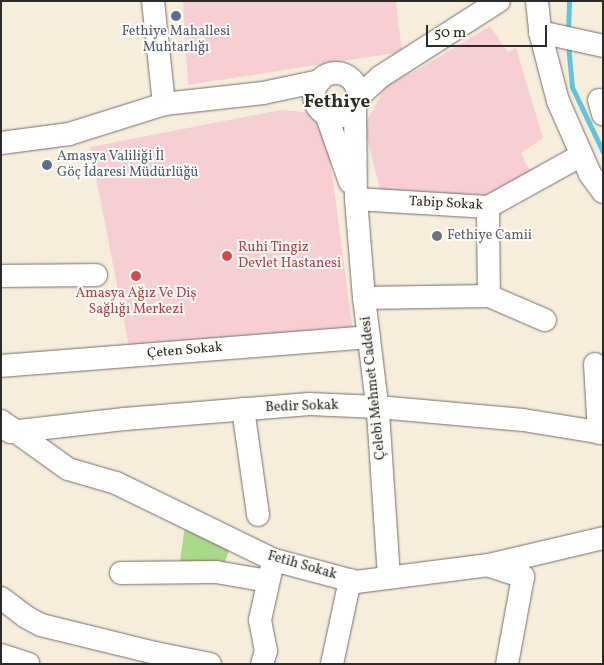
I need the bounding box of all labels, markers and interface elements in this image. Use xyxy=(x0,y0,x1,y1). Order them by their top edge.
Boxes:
marker: Fethiye Mahallesi Muhtarlığı xyxy=(170,10,182,22)
scale bar xyxy=(429,15,550,47)
text: 50 m xyxy=(434,23,466,44)
place label: Fethiye Mahallesi Muhtarlığı xyxy=(122,24,230,56)
district label: Fethiye xyxy=(304,92,370,114)
place label: Amasya Valiliği İl Göç İdaresi Müdürlüğü xyxy=(57,149,199,182)
marker: Amasya Valiliği İl Göç İdaresi Müdürlüğü xyxy=(41,159,53,171)
street label: Tabip Sokak xyxy=(408,194,484,214)
place label: Fethiye Camii xyxy=(447,228,532,244)
marker: Fethiye Camii xyxy=(431,230,443,242)
place label: Ruhi Tingiz Devlet Hastanesi xyxy=(238,240,341,272)
marker: Ruhi Tingiz Devlet Hastanesi xyxy=(220,249,234,263)
marker: Amasya Ağız Ve Diş Sağlığı Merkezi xyxy=(129,269,143,283)
place label: Amasya Ağız Ve Diş Sağlığı Merkezi xyxy=(75,286,197,318)
street label: Çelebi Mehmet Caddesi xyxy=(358,315,390,461)
street label: Çeten Sokak xyxy=(147,339,223,363)
street label: Bedir Sokak xyxy=(265,397,339,417)
street label: Fetih Sokak xyxy=(265,548,339,584)

